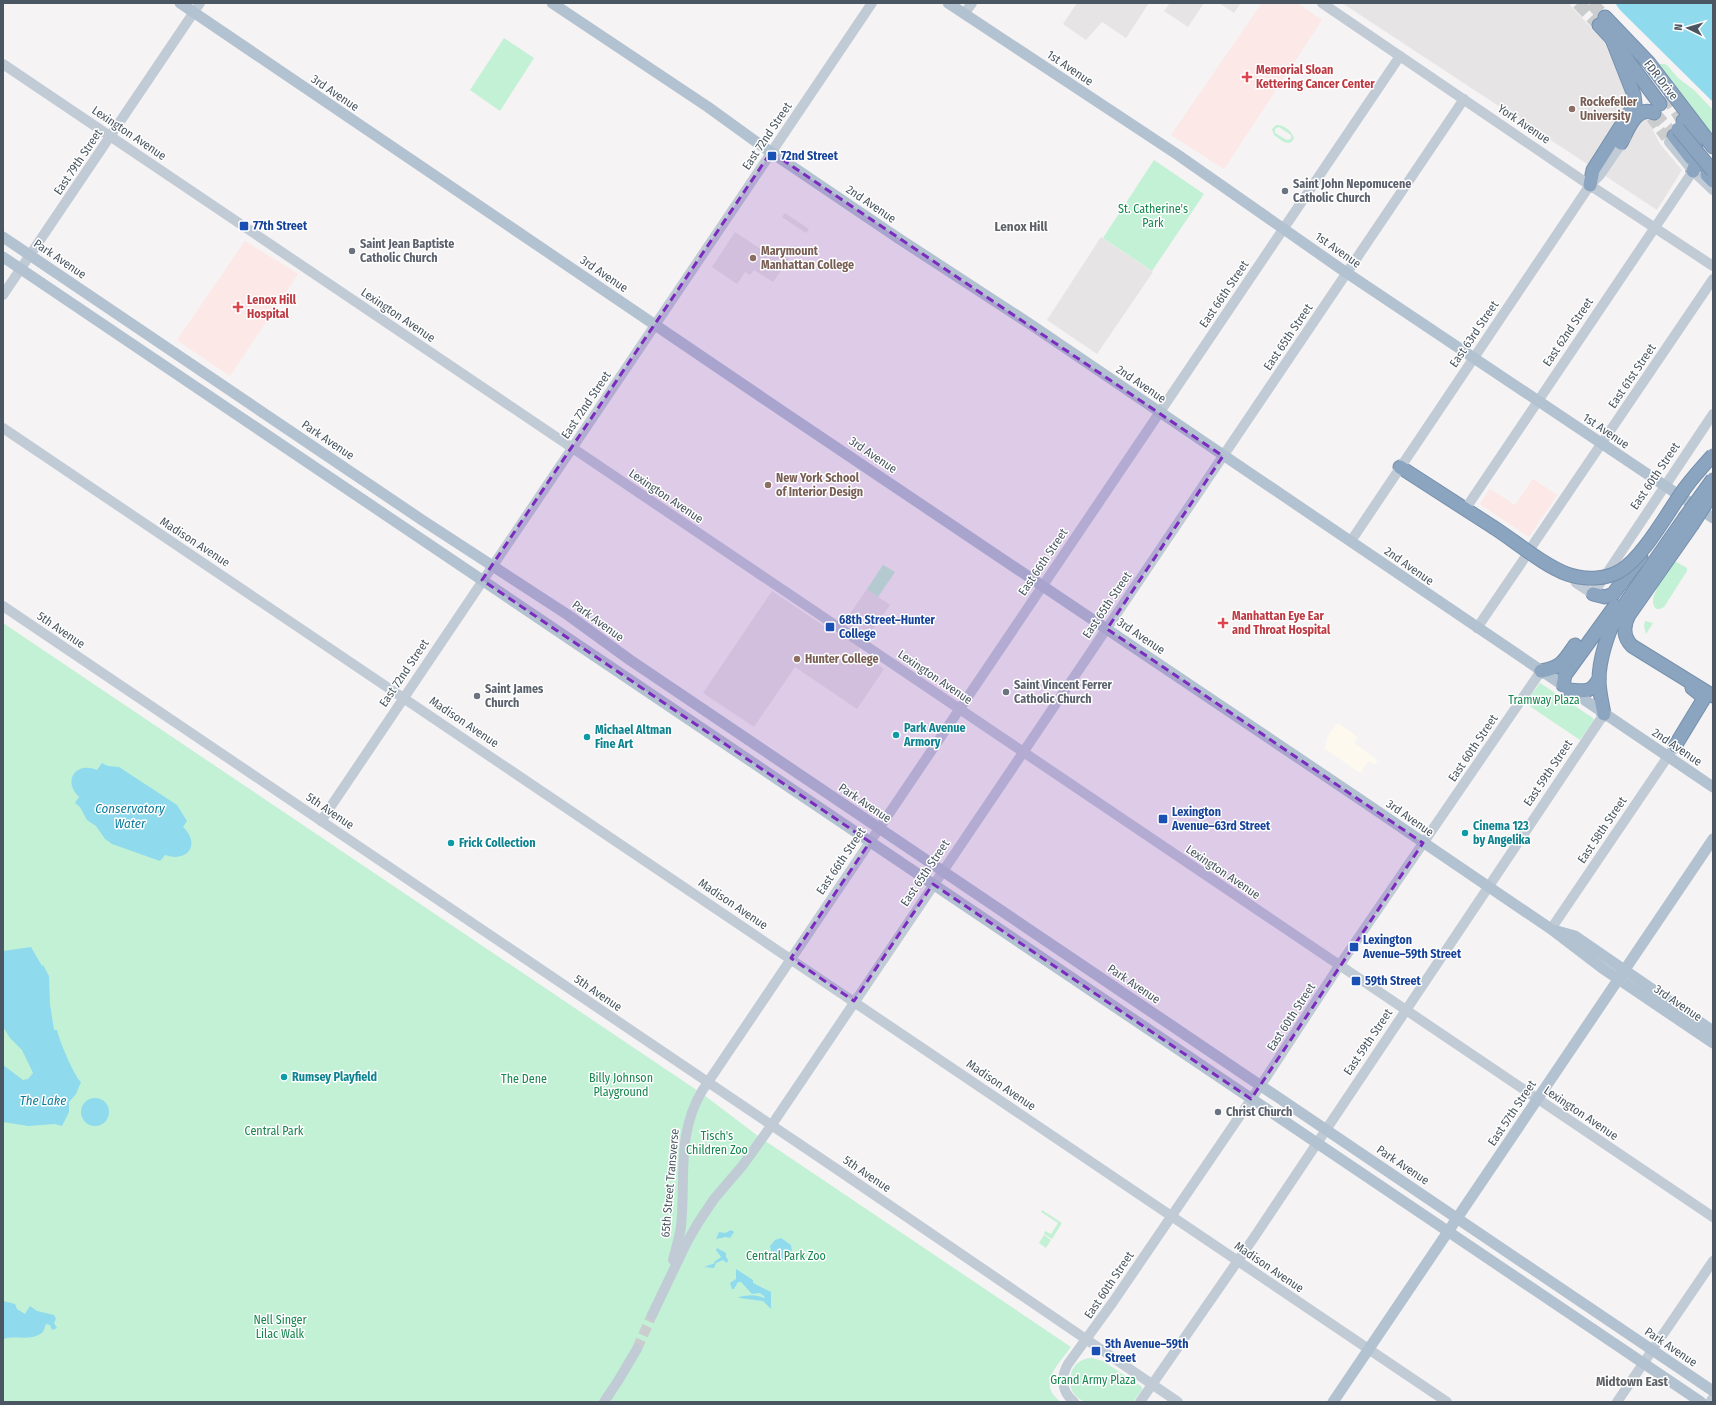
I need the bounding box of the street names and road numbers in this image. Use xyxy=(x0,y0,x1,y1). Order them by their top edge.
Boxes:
street label: 1st Avenue xyxy=(1044,47,1096,89)
street label: FDR Drive xyxy=(1641,57,1681,103)
street label: 3rd Avenue xyxy=(308,72,362,114)
street label: East 72nd Street xyxy=(739,100,795,172)
street label: York Avenue xyxy=(1495,101,1553,147)
street label: Lexington Avenue xyxy=(89,103,169,163)
street label: East 79th Street xyxy=(51,126,105,198)
street label: 2nd Avenue xyxy=(843,182,899,226)
street label: 1st Avenue xyxy=(1312,229,1364,271)
street label: Park Avenue xyxy=(31,236,89,282)
street label: 3rd Avenue xyxy=(577,253,631,295)
street label: East 66th Street xyxy=(1196,258,1252,330)
street label: Lexington Avenue xyxy=(358,285,438,345)
street label: East 62nd Street xyxy=(1540,295,1596,369)
street label: East 63rd Street xyxy=(1447,298,1501,370)
street label: East 65th Street xyxy=(1261,301,1315,373)
street label: East 61st Street xyxy=(1605,341,1659,411)
street label: 2nd Avenue xyxy=(1113,362,1169,406)
street label: East 72nd Street xyxy=(558,369,614,441)
street label: 1st Avenue xyxy=(1580,410,1632,452)
street label: Park Avenue xyxy=(299,417,357,463)
street label: 3rd Avenue xyxy=(846,434,900,476)
street label: East 60th Street xyxy=(1627,440,1683,512)
street label: Lexington Avenue xyxy=(626,466,706,526)
street label: Madison Avenue xyxy=(157,514,233,570)
street label: East 66th Street xyxy=(1015,526,1071,598)
street label: 2nd Avenue xyxy=(1382,544,1436,588)
street label: East 65th Street xyxy=(1080,569,1134,641)
street label: Park Avenue xyxy=(570,598,627,644)
street label: 5th Avenue xyxy=(34,609,88,651)
street label: 3rd Avenue xyxy=(1114,615,1168,657)
street label: East 72nd Street xyxy=(376,637,432,709)
street label: Lexington Avenue xyxy=(895,647,975,707)
street label: Madison Avenue xyxy=(427,694,501,750)
street label: East 60th Street xyxy=(1445,712,1501,784)
street label: 2nd Avenue xyxy=(1649,725,1705,769)
street label: East 59th Street xyxy=(1521,737,1575,809)
street label: Park Avenue xyxy=(836,780,894,826)
street label: 5th Avenue xyxy=(303,790,357,832)
street label: East 58th Street xyxy=(1575,794,1629,866)
street label: 3rd Avenue xyxy=(1384,797,1436,839)
street label: East 66th Street xyxy=(813,825,869,897)
street label: East 65th Street xyxy=(898,837,952,909)
street label: Lexington Avenue xyxy=(1183,842,1263,902)
street label: Madison Avenue xyxy=(696,876,770,932)
street label: Park Avenue xyxy=(1105,961,1163,1007)
street label: 5th Avenue xyxy=(571,972,625,1014)
street label: East 60th Street xyxy=(1264,980,1318,1053)
street label: 3rd Avenue xyxy=(1651,982,1705,1024)
street label: East 59th Street xyxy=(1341,1006,1395,1078)
street label: Madison Avenue xyxy=(964,1057,1038,1113)
street label: East 57th Street xyxy=(1485,1078,1539,1148)
street label: Lexington Avenue xyxy=(1541,1083,1621,1143)
street label: 65th Street Transverse xyxy=(658,1128,682,1238)
street label: Park Avenue xyxy=(1374,1142,1432,1188)
street label: 5th Avenue xyxy=(840,1153,894,1195)
street label: Madison Avenue xyxy=(1232,1239,1306,1295)
street label: East 60th Street xyxy=(1081,1249,1137,1321)
street label: Park Avenue xyxy=(1642,1324,1700,1370)

